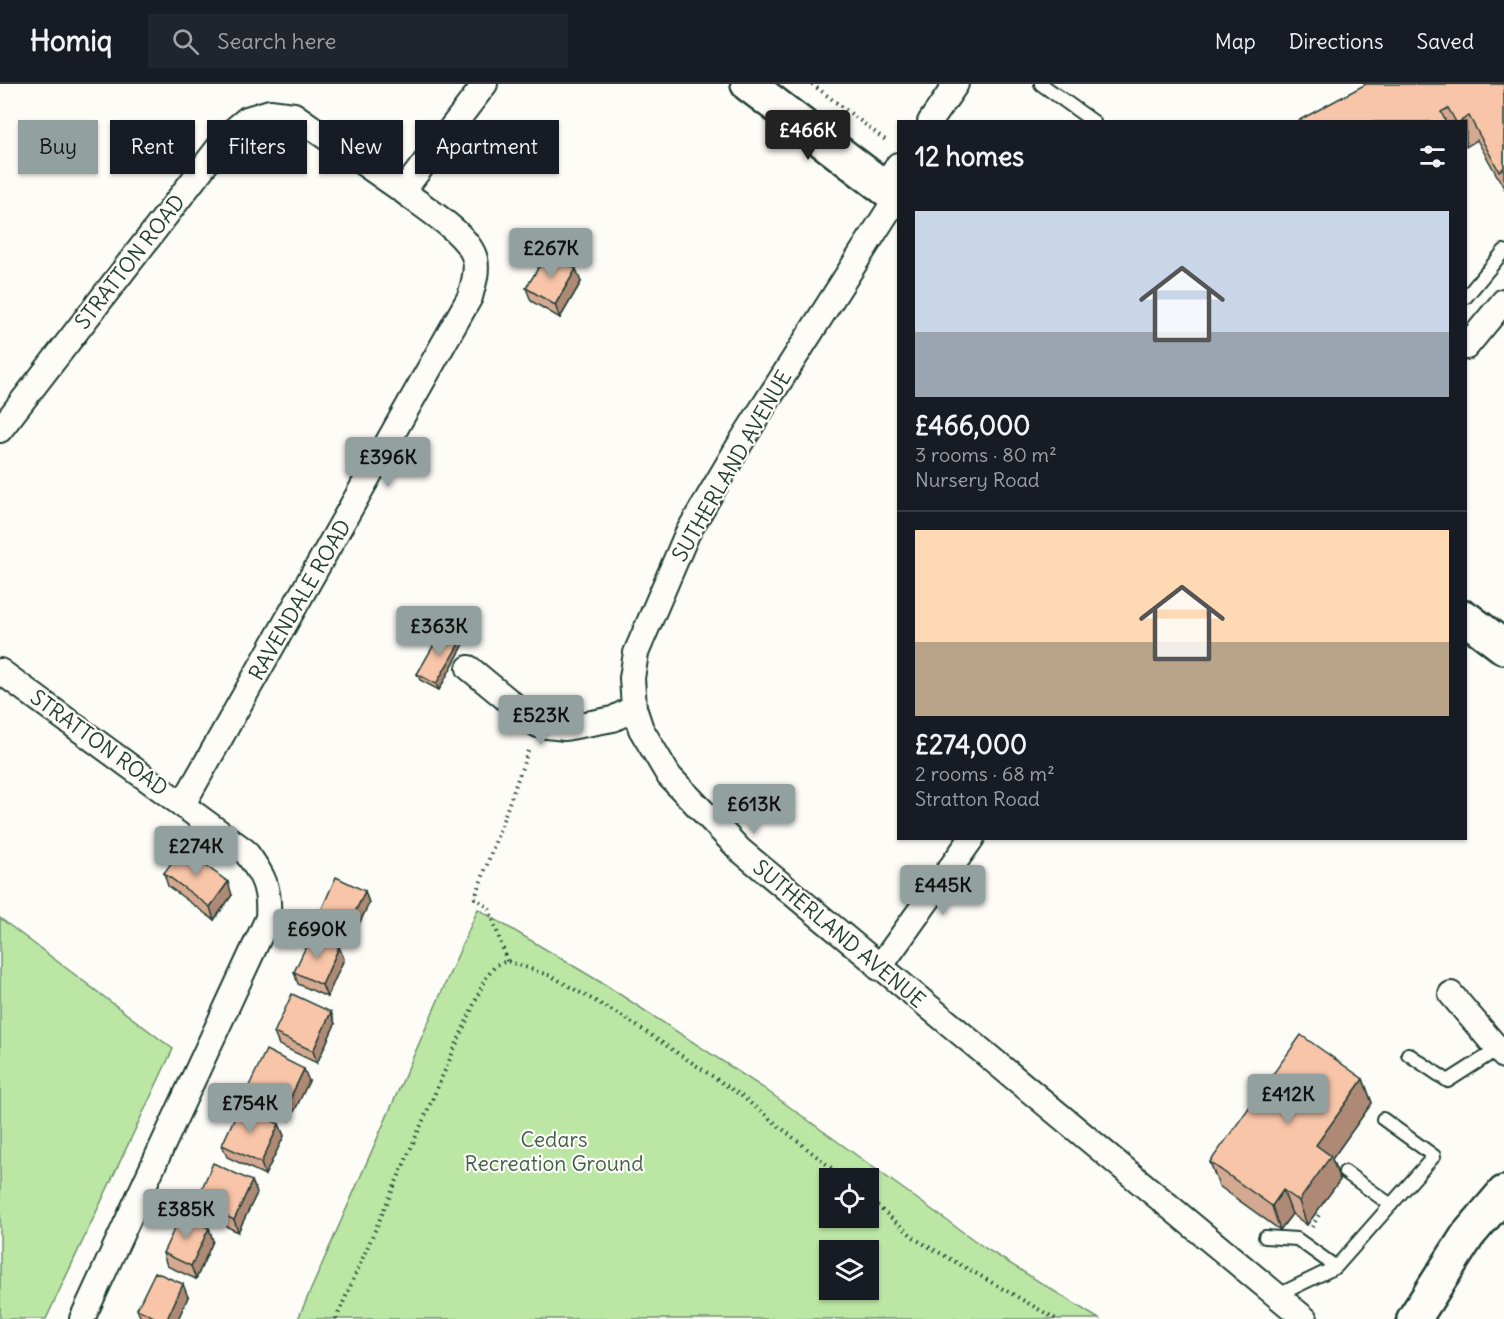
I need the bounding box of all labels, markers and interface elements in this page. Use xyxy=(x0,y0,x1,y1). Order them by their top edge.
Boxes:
search box xyxy=(148,14,568,68)
text: Homiq xyxy=(30,23,112,59)
icon: search xyxy=(169,25,202,58)
text: Search here xyxy=(217,27,336,55)
text: Map xyxy=(1215,28,1256,55)
text: Directions xyxy=(1289,28,1383,55)
text: Saved xyxy=(1416,28,1474,55)
pin: £466K xyxy=(766,110,850,161)
text: £466K xyxy=(779,117,837,142)
chip: Buy xyxy=(18,120,98,174)
chip: Rent xyxy=(110,120,195,174)
chip: Filters xyxy=(207,120,307,174)
chip: New xyxy=(319,120,403,174)
chip: Apartment xyxy=(415,120,559,174)
text: 12 homes xyxy=(915,140,1024,173)
icon: filters xyxy=(1416,140,1449,173)
street label: STRATTON ROAD xyxy=(69,189,191,334)
pin: £267K xyxy=(509,228,593,279)
text: £267K xyxy=(523,235,579,260)
icon: home xyxy=(1128,250,1236,358)
street label: SUTHERLAND AVENUE xyxy=(666,365,797,566)
text: £466,000 xyxy=(915,409,1030,442)
pin: £396K xyxy=(346,437,430,488)
text: 3 rooms · 80 m² xyxy=(915,442,1057,467)
text: £396K xyxy=(359,444,417,469)
text: Nursery Road xyxy=(915,467,1040,492)
street label: RAVENDALE ROAD xyxy=(243,515,357,685)
icon: home xyxy=(1128,569,1236,677)
pin: £363K xyxy=(397,606,481,657)
text: £363K xyxy=(410,613,468,638)
street label: STRATTON ROAD xyxy=(25,684,173,802)
pin: £523K xyxy=(499,695,583,746)
text: £523K xyxy=(513,702,569,727)
text: £274,000 xyxy=(915,728,1027,761)
text: 2 rooms · 68 m² xyxy=(915,761,1055,786)
pin: £613K xyxy=(712,784,796,835)
text: Stratton Road xyxy=(915,786,1040,811)
text: £613K xyxy=(727,791,781,816)
pin: £274K xyxy=(154,826,238,877)
text: £274K xyxy=(169,833,223,858)
street label: SUTHERLAND AVENUE xyxy=(748,854,931,1014)
pin: £445K xyxy=(901,865,985,916)
text: £445K xyxy=(914,872,972,897)
pin: £690K xyxy=(275,909,359,960)
text: £690K xyxy=(287,916,347,941)
pin: £412K xyxy=(1246,1074,1330,1125)
text: £412K xyxy=(1261,1081,1315,1106)
pin: £754K xyxy=(208,1083,292,1134)
text: £754K xyxy=(222,1090,278,1115)
park label: Cedars Recreation Ground xyxy=(464,1126,644,1177)
map controls xyxy=(819,1168,879,1300)
button: locate xyxy=(819,1168,879,1228)
pin: £385K xyxy=(144,1189,228,1240)
text: £385K xyxy=(157,1196,215,1221)
button: layers xyxy=(819,1240,879,1300)

